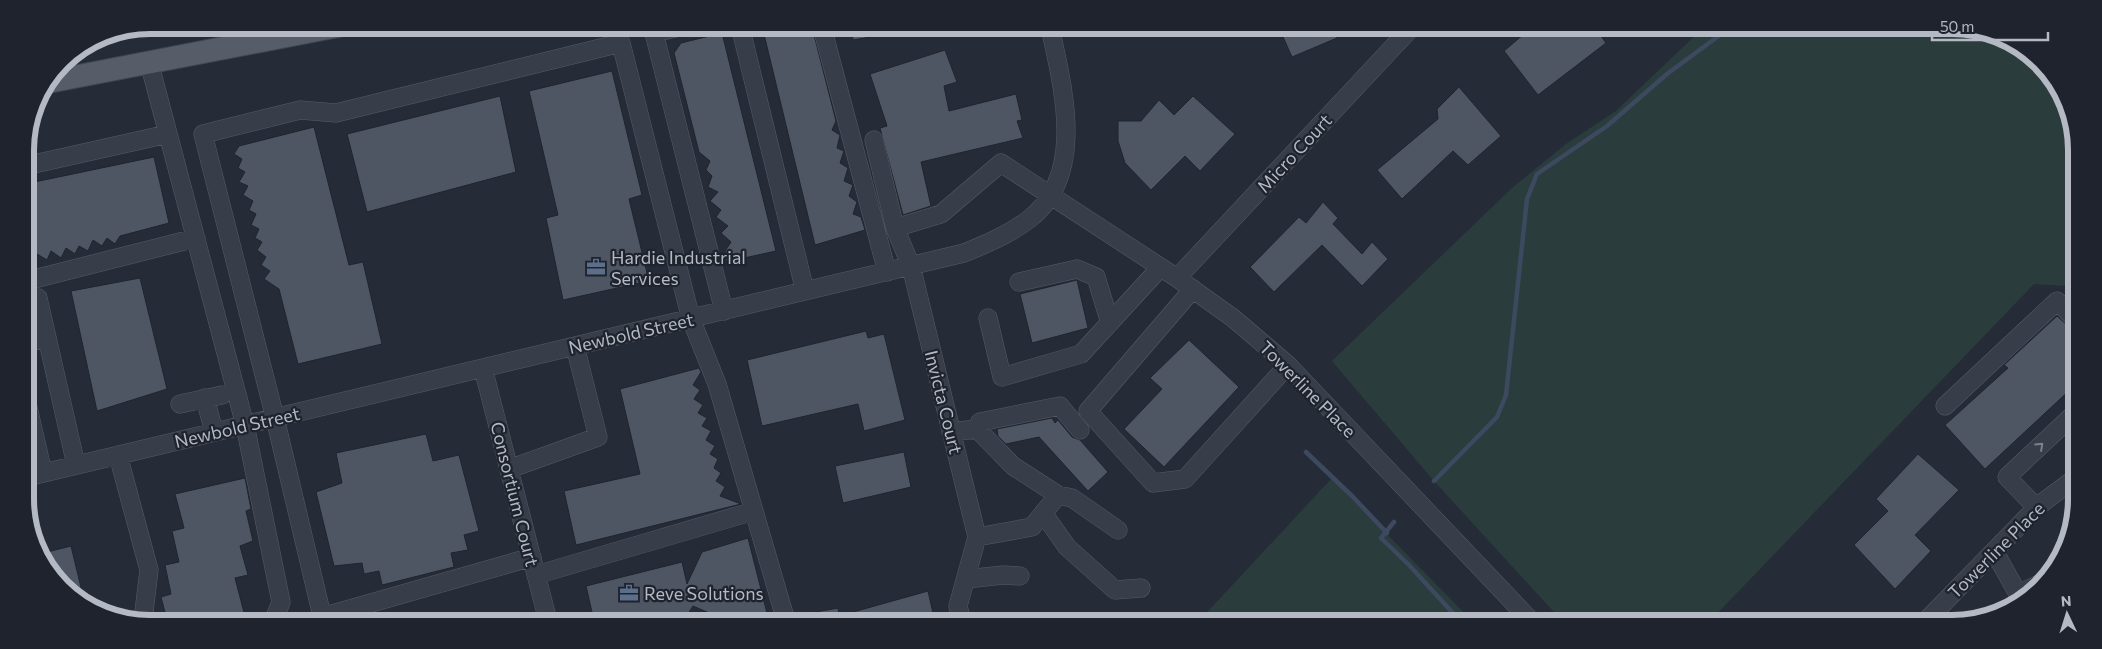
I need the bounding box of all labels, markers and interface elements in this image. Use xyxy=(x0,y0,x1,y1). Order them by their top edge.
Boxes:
scale bar xyxy=(1932,10,2048,42)
text: 50 m xyxy=(1940,17,1974,35)
street label: Micro Court xyxy=(1252,109,1336,197)
place label: Hardie Industrial Services xyxy=(611,246,746,289)
office icon: Hardie Industrial Services xyxy=(585,256,607,278)
street label: Newbold Street xyxy=(566,308,696,358)
street label: Towerline Place xyxy=(1255,336,1361,442)
street label: Invicta Court xyxy=(921,348,967,456)
street label: Newbold Street xyxy=(172,402,302,452)
street label: Consortium Court xyxy=(486,419,544,569)
one-way arrow xyxy=(2035,443,2044,452)
street label: Towerline Place xyxy=(1943,497,2049,603)
office icon: Reve Solutions xyxy=(618,582,640,604)
place label: Reve Solutions xyxy=(644,582,764,604)
north arrow xyxy=(2042,589,2092,639)
text: N xyxy=(2060,592,2072,609)

